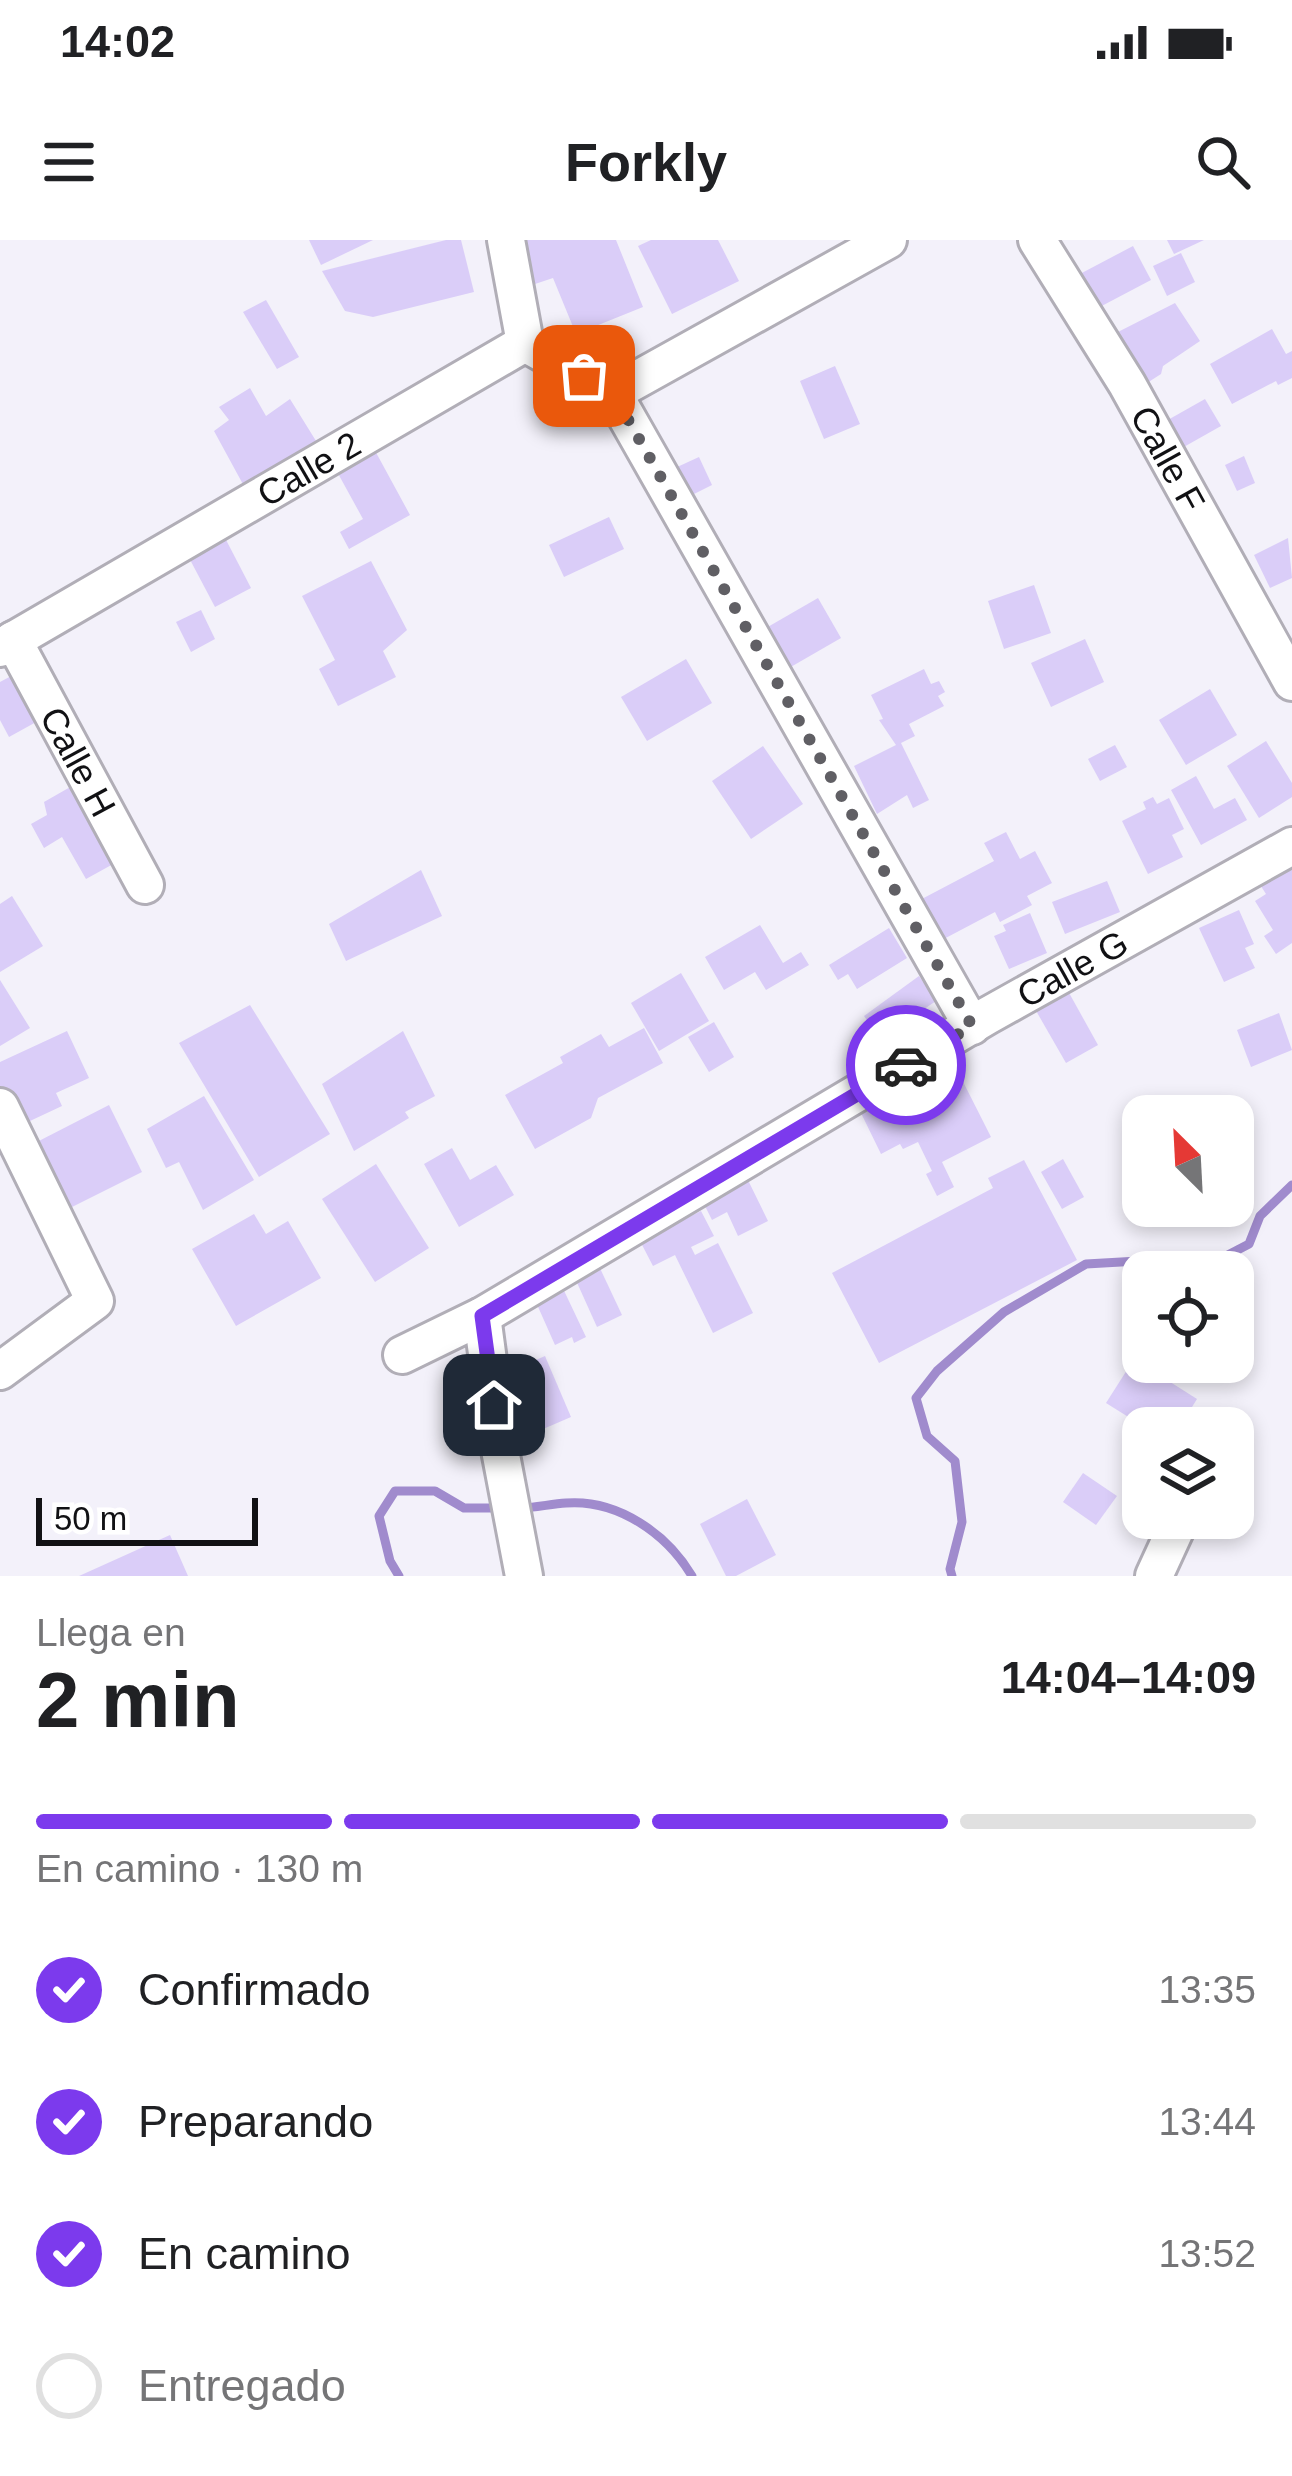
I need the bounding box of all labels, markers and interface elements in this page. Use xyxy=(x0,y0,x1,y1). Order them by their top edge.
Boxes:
text: 14:02 xyxy=(60,16,175,67)
icon: menu xyxy=(36,129,102,195)
icon: search xyxy=(1190,129,1256,195)
text: Forkly xyxy=(565,132,727,192)
pin xyxy=(533,325,635,427)
icon: bag xyxy=(551,343,617,409)
street label: Calle F xyxy=(1123,399,1214,518)
street label: Calle 2 xyxy=(250,423,367,515)
street label: Calle H xyxy=(32,700,125,823)
street label: Calle G xyxy=(1010,921,1135,1016)
courier xyxy=(846,1005,966,1125)
icon: car xyxy=(873,1032,939,1098)
north arrow xyxy=(1122,1095,1254,1227)
map controls xyxy=(1122,1095,1254,1539)
button: locate xyxy=(1122,1251,1254,1383)
pin xyxy=(443,1354,545,1456)
icon: home xyxy=(461,1372,527,1438)
button: layers xyxy=(1122,1407,1254,1539)
scale bar xyxy=(36,1492,258,1545)
text: 50 m xyxy=(54,1500,127,1537)
text: Llega en xyxy=(36,1611,186,1654)
text: 14:04–14:09 xyxy=(1001,1652,1256,1703)
text: 2 min xyxy=(36,1656,240,1744)
text: En camino · 130 m xyxy=(36,1847,363,1890)
icon: check xyxy=(36,1957,102,2023)
text: Confirmado xyxy=(138,1964,371,2015)
text: 13:35 xyxy=(1158,1968,1256,2011)
icon: check xyxy=(36,2089,102,2155)
text: Preparando xyxy=(138,2096,373,2147)
text: 13:44 xyxy=(1158,2100,1256,2143)
icon: check xyxy=(36,2221,102,2287)
text: En camino xyxy=(138,2228,351,2279)
text: 13:52 xyxy=(1158,2232,1256,2275)
text: Entregado xyxy=(138,2360,346,2411)

